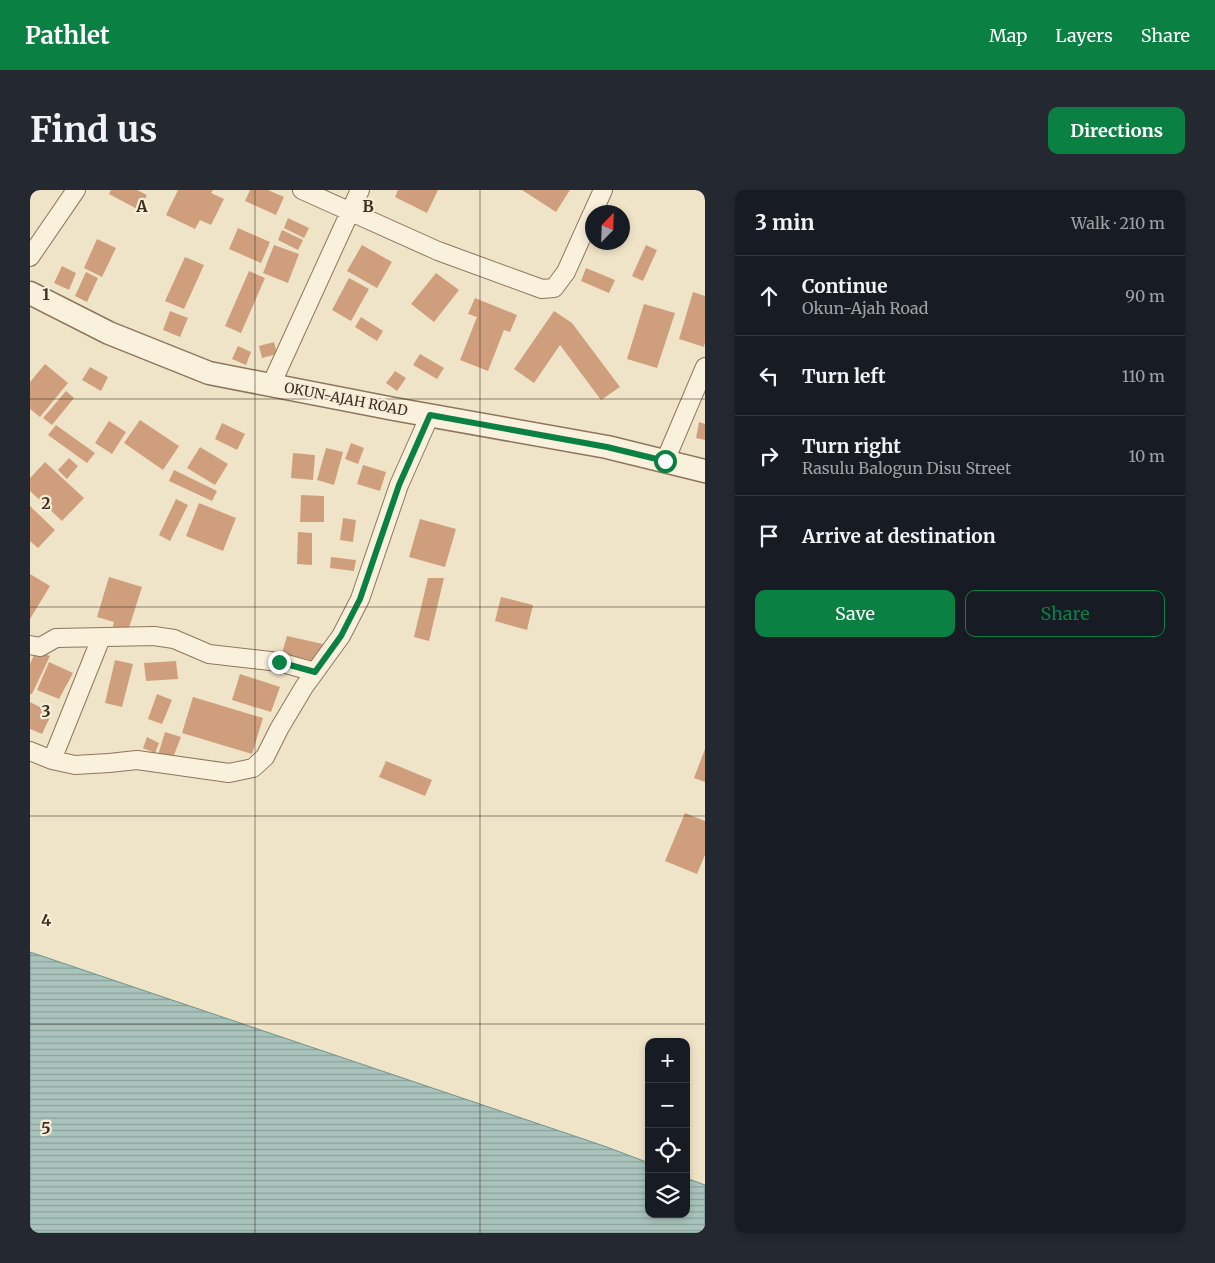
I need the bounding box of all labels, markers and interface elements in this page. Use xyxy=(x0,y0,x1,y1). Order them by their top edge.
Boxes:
text: Pathlet xyxy=(25,20,110,51)
text: Map xyxy=(989,24,1027,47)
text: Layers xyxy=(1055,24,1113,47)
text: Share xyxy=(1141,24,1190,47)
button: Directions xyxy=(1048,107,1185,154)
text: Find us xyxy=(30,108,157,152)
text: A xyxy=(135,196,148,216)
text: B xyxy=(362,196,374,216)
north arrow xyxy=(585,205,630,250)
text: 3 min xyxy=(755,209,814,236)
text: Walk · 210 m xyxy=(1071,213,1165,233)
text: Continue xyxy=(802,274,888,298)
icon: ahead xyxy=(755,282,783,310)
text: 1 xyxy=(42,284,50,304)
text: 90 m xyxy=(1125,286,1165,306)
text: Okun-Ajah Road xyxy=(802,298,928,318)
icon: left xyxy=(755,362,783,390)
text: Turn left xyxy=(802,364,886,388)
text: 110 m xyxy=(1122,366,1165,386)
street label: OKUN-AJAH ROAD xyxy=(283,378,410,420)
text: Turn right xyxy=(802,434,901,458)
icon: right xyxy=(755,442,783,470)
text: 10 m xyxy=(1128,446,1165,466)
route start xyxy=(654,450,677,473)
text: Rasulu Balogun Disu Street xyxy=(802,458,1011,478)
text: 2 xyxy=(41,493,51,513)
icon: arrive xyxy=(755,522,783,550)
text: Arrive at destination xyxy=(802,524,996,548)
button: Save xyxy=(755,590,955,637)
button: Share xyxy=(965,590,1165,637)
route end xyxy=(268,651,291,674)
text: 3 xyxy=(41,701,51,721)
text: 4 xyxy=(41,910,51,930)
map controls xyxy=(645,1038,690,1218)
button: + xyxy=(645,1038,690,1083)
button: − xyxy=(645,1083,690,1128)
text: 5 xyxy=(41,1118,51,1138)
button: locate xyxy=(645,1128,690,1173)
button: layers xyxy=(645,1173,690,1218)

